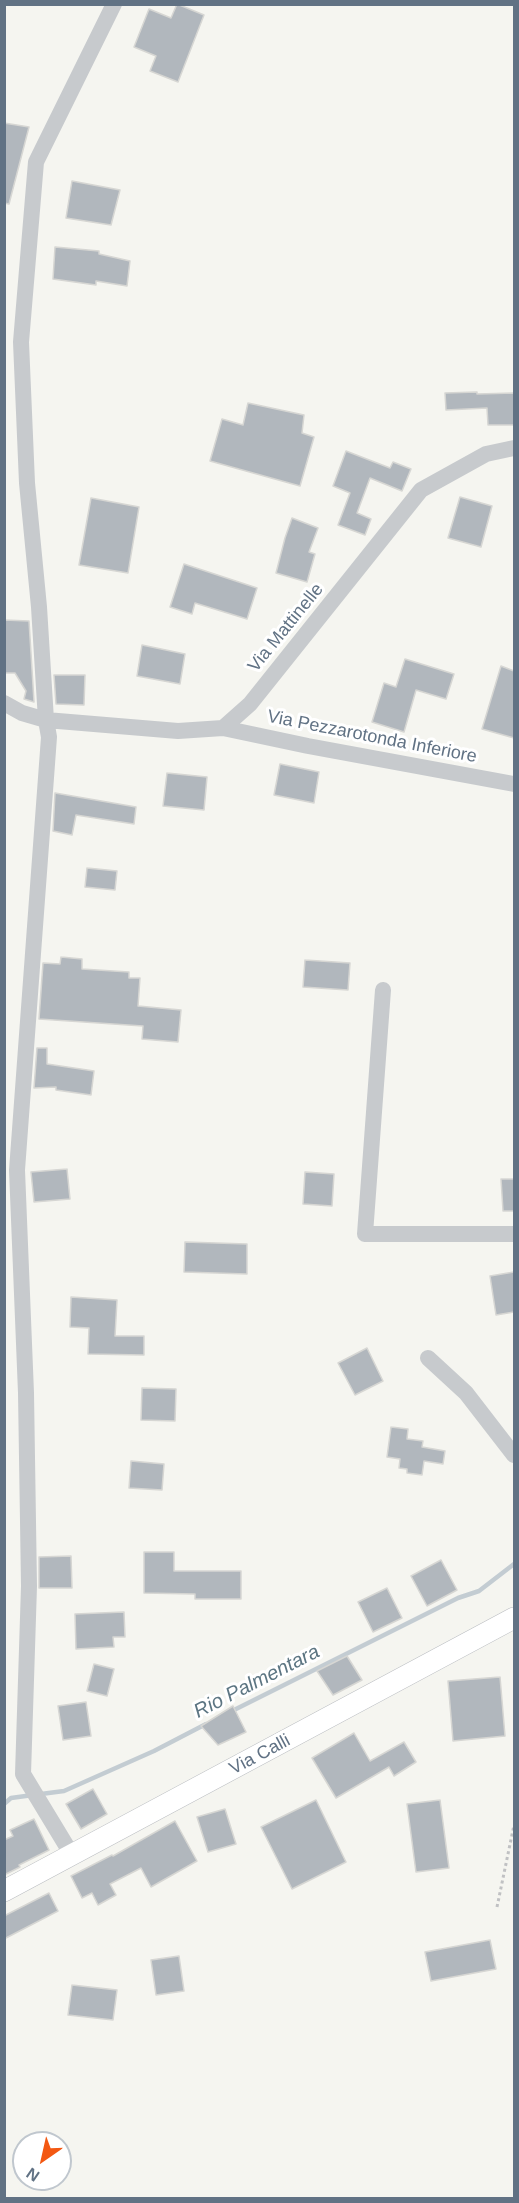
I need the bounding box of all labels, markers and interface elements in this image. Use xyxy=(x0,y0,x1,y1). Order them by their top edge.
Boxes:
street label: Via Mattinelle xyxy=(244,579,328,677)
street label: Via Pezzarotonda Inferiore xyxy=(265,706,479,768)
water label: Rio Palmentara xyxy=(190,1640,324,1724)
street label: Via Calli xyxy=(226,1730,294,1780)
north arrow xyxy=(12,2131,72,2191)
text: N xyxy=(23,2164,42,2185)

